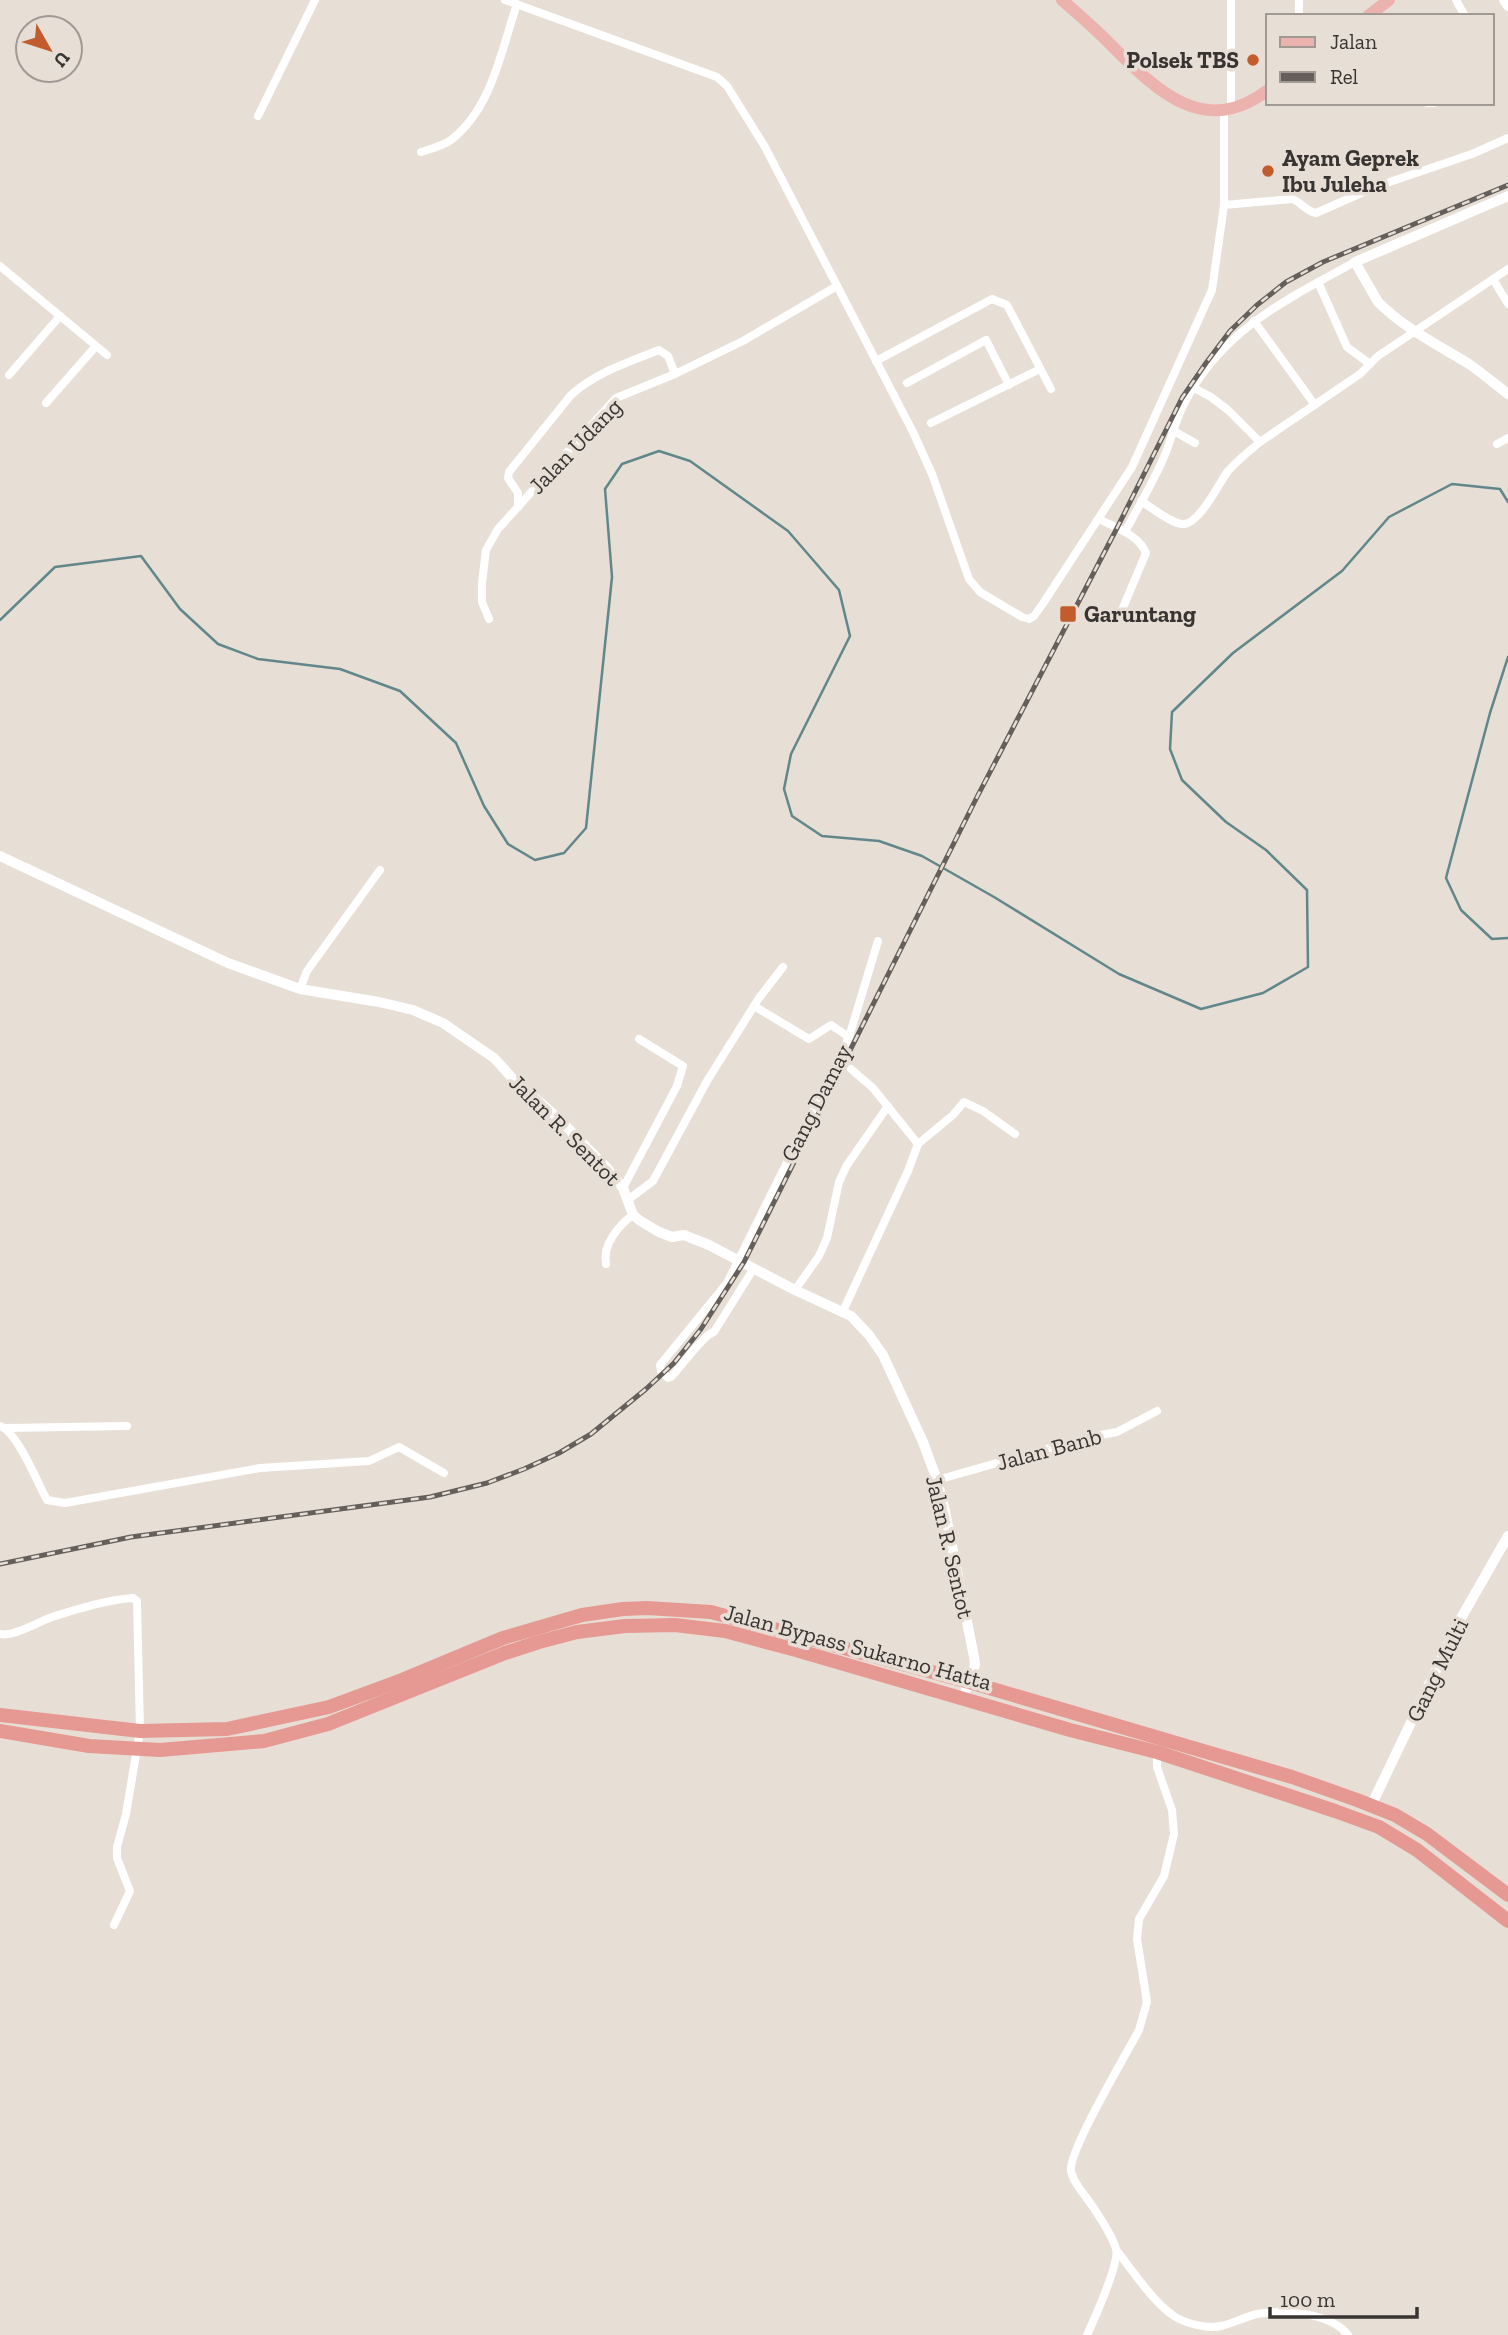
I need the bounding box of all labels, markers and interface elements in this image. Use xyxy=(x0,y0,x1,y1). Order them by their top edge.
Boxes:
north arrow xyxy=(14,14,84,84)
legend xyxy=(1266,14,1494,105)
text: Jalan xyxy=(1330,29,1377,54)
place label: Polsek TBS xyxy=(1126,46,1239,74)
text: U xyxy=(48,47,75,72)
marker: Polsek TBS xyxy=(1245,52,1261,68)
text: Rel xyxy=(1330,64,1359,89)
place label: Ayam Geprek Ibu Juleha xyxy=(1282,144,1419,198)
marker: Ayam Geprek Ibu Juleha xyxy=(1260,163,1276,179)
street label: Jalan Udang xyxy=(523,392,628,500)
place label: Garuntang xyxy=(1084,600,1196,628)
marker: Garuntang xyxy=(1058,604,1078,624)
street label: Gang Damay xyxy=(775,1040,858,1166)
street label: Jalan R. Sentot xyxy=(503,1068,627,1192)
street label: Jalan Banb xyxy=(994,1422,1104,1476)
street label: Jalan R. Sentot xyxy=(920,1473,980,1622)
street label: Jalan Bypass Sukarno Hatta xyxy=(721,1598,995,1696)
street label: Gang Multi xyxy=(1400,1614,1474,1726)
scale bar xyxy=(1270,2276,1417,2320)
text: 100 m xyxy=(1280,2287,1335,2312)

